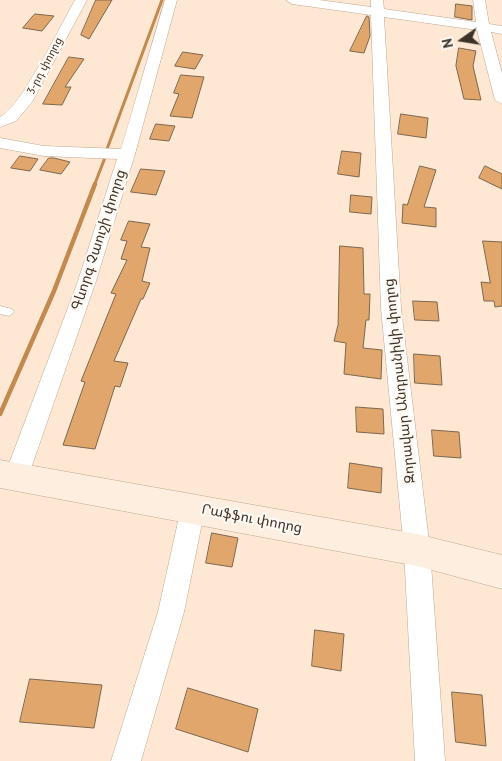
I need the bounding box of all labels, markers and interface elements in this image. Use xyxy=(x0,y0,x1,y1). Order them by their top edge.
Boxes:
north arrow xyxy=(437,15,487,65)
street label: 3-րդ փողոց xyxy=(24,35,66,97)
text: N xyxy=(438,37,457,50)
street label: Գևորգ Չաուշի փողոց xyxy=(68,167,130,313)
street label: Զորավար Անդրանիկի փողոց xyxy=(381,278,419,484)
street label: Րաֆֆու փողոց xyxy=(200,501,304,537)

